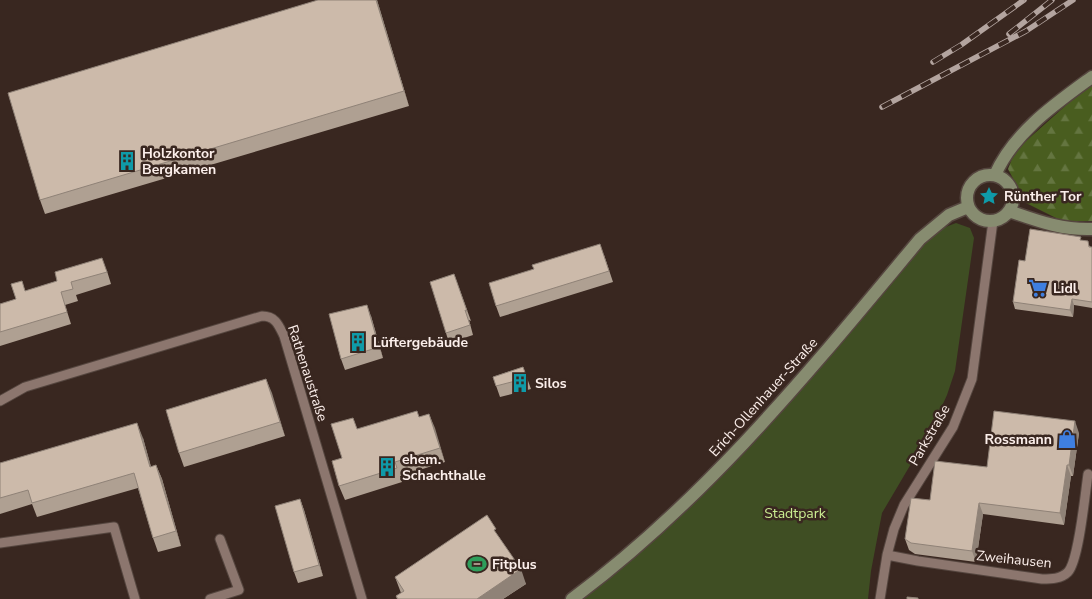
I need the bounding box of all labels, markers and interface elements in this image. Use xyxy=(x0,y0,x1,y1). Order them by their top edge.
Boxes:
place label: Holzkontor Bergkamen xyxy=(142,144,216,179)
building icon: Holzkontor Bergkamen xyxy=(116,150,138,172)
place icon: Rünther Tor xyxy=(978,185,1000,207)
place label: Rünther Tor xyxy=(1004,187,1082,206)
supermarket icon: Lidl xyxy=(1027,277,1049,299)
place label: Lidl xyxy=(1053,279,1078,298)
street label: Rathenaustraße xyxy=(283,323,332,424)
building icon: Lüftergebäude xyxy=(347,331,369,353)
place label: Lüftergebäude xyxy=(373,333,468,352)
street label: Erich-Ollenhauer-Straße xyxy=(705,334,822,461)
building icon: Silos xyxy=(509,372,531,394)
place label: Silos xyxy=(535,374,567,393)
street label: Parkstraße xyxy=(904,401,955,469)
shop icon: Rossmann xyxy=(1056,428,1078,450)
place label: Rossmann xyxy=(985,430,1052,449)
place label: ehem. Schachthalle xyxy=(402,450,486,485)
building icon: ehem. Schachthalle xyxy=(376,456,398,478)
park label: Stadtpark xyxy=(764,504,827,523)
street label: Zweihausen xyxy=(975,546,1053,573)
sports icon: Fitplus xyxy=(466,553,488,575)
place label: Fitplus xyxy=(492,555,537,574)

